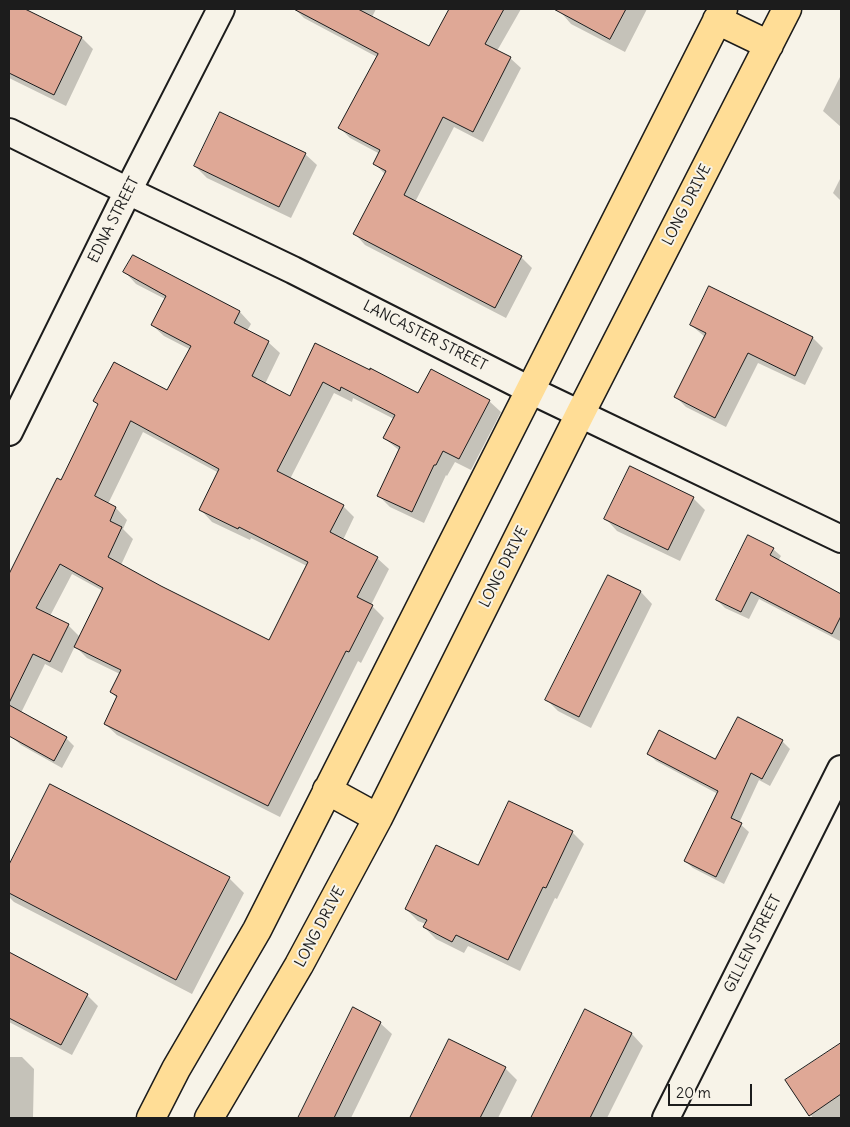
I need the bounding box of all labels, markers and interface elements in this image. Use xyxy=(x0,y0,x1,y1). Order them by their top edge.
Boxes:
street label: LONG DRIVE xyxy=(659,161,715,249)
street label: EDNA STREET xyxy=(85,174,143,266)
street label: LANCASTER STREET xyxy=(360,297,490,375)
street label: LONG DRIVE xyxy=(476,523,532,611)
street label: LONG DRIVE xyxy=(291,884,349,970)
street label: GILLEN STREET xyxy=(721,892,785,996)
scale bar xyxy=(670,1074,754,1106)
text: 20 m xyxy=(676,1083,711,1102)

